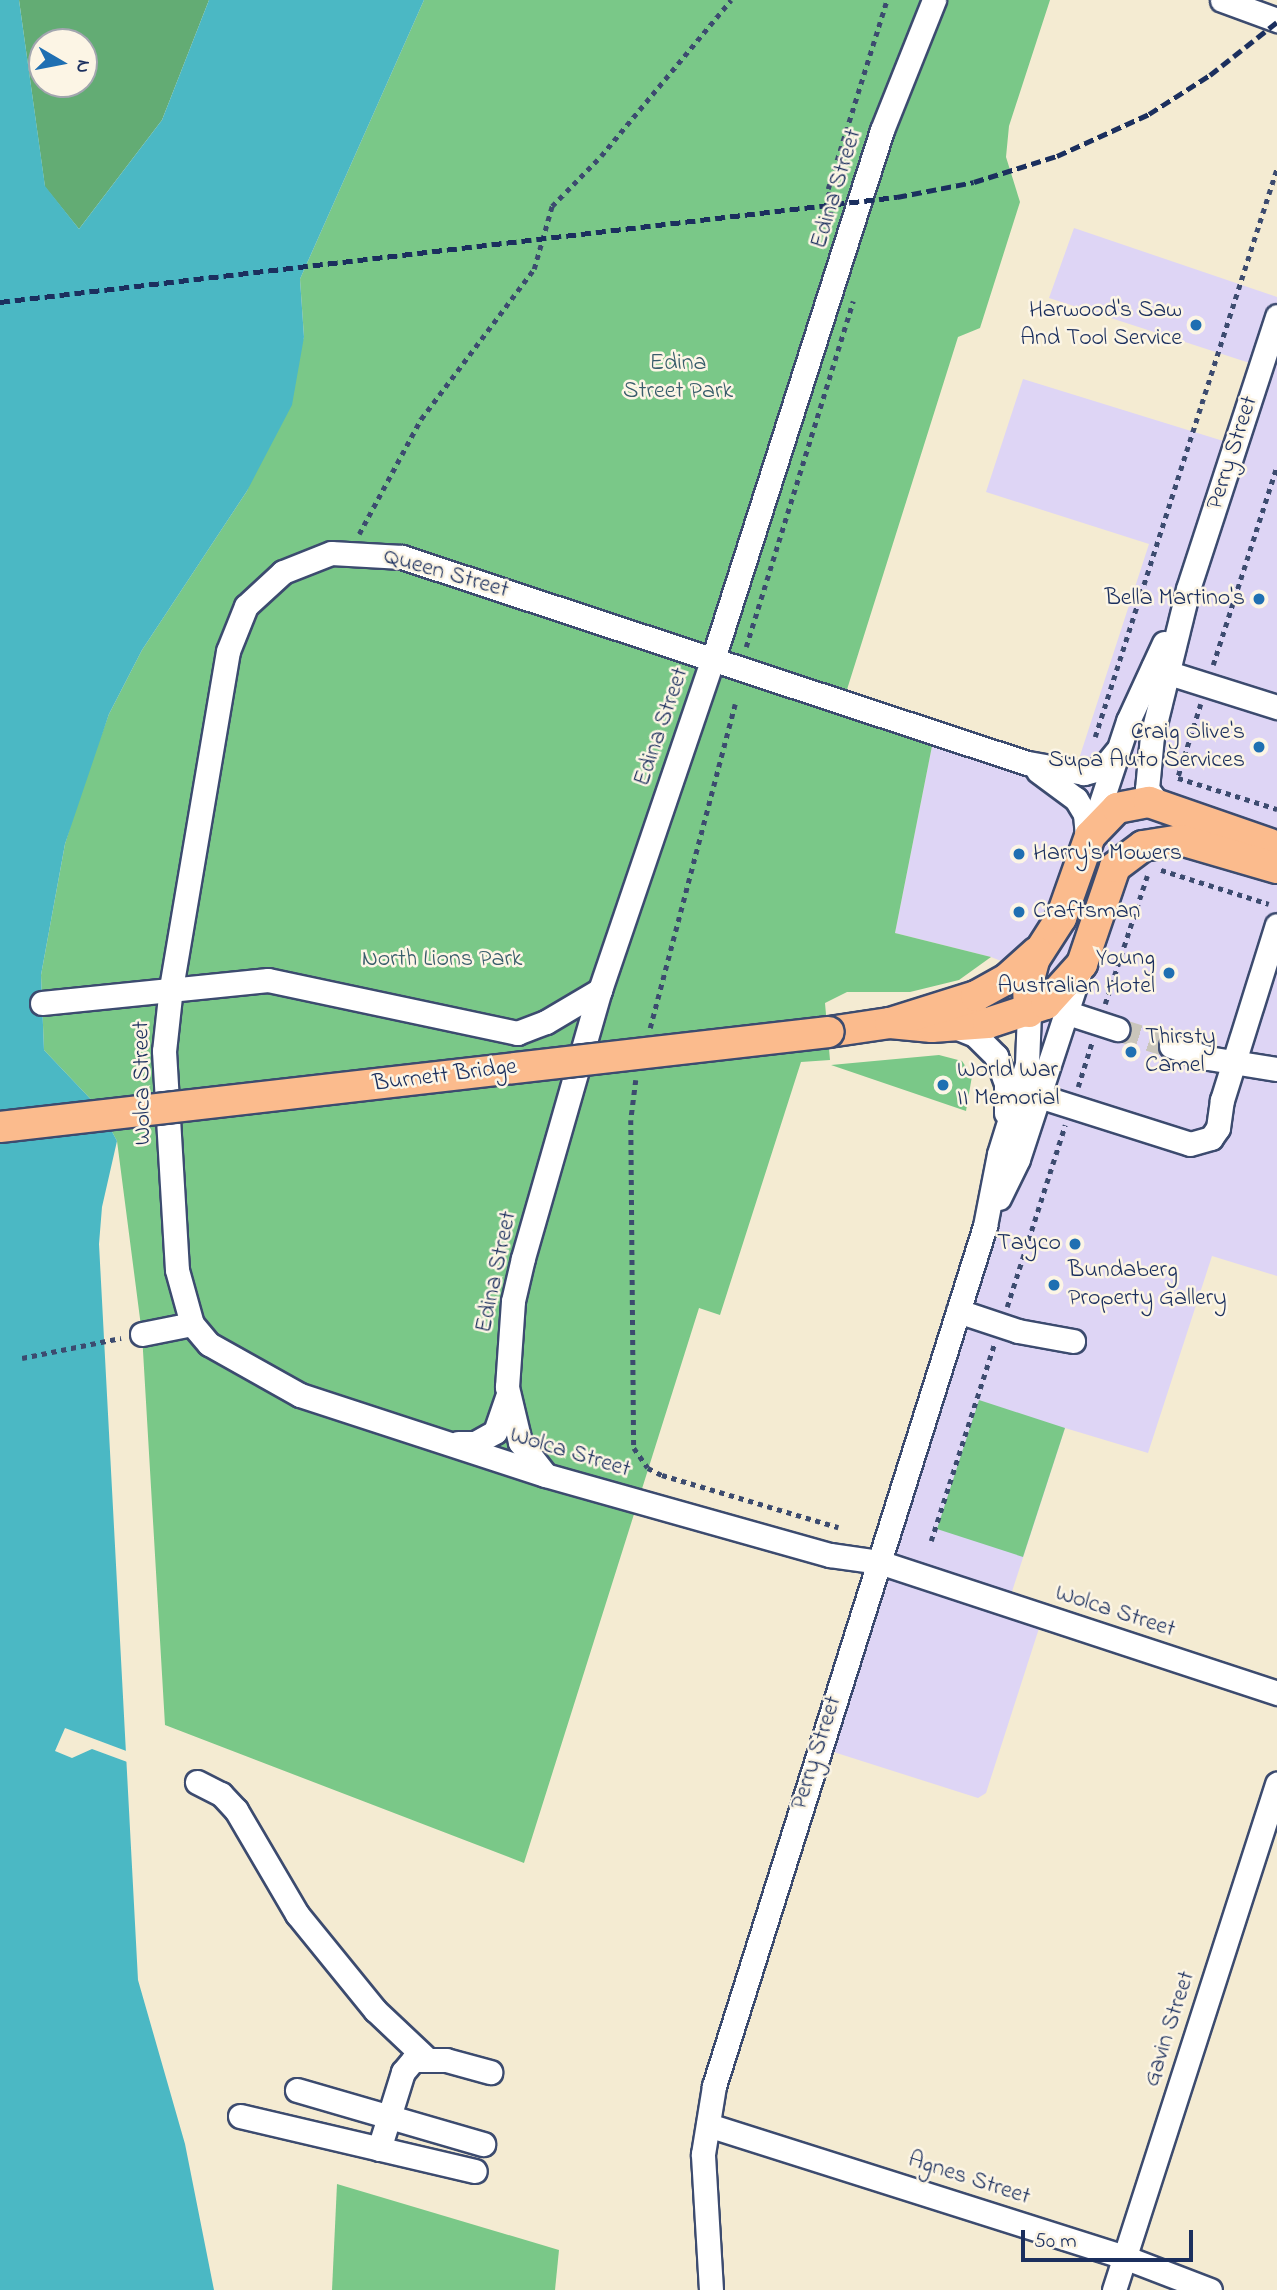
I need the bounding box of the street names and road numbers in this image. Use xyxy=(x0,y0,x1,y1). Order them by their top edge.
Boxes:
street label: Edina Street xyxy=(805,126,869,252)
street label: Perry Street xyxy=(1201,392,1265,514)
street label: Queen Street xyxy=(380,542,512,606)
street label: Edina Street xyxy=(628,664,696,790)
street label: Wolca Street xyxy=(128,1021,158,1145)
street label: Burnett Bridge xyxy=(371,1053,519,1099)
street label: Edina Street xyxy=(470,1209,524,1335)
street label: Wolca Street xyxy=(506,1421,634,1485)
street label: Wolca Street xyxy=(1051,1579,1179,1645)
street label: Perry Street xyxy=(785,1692,849,1814)
street label: Gavin Street xyxy=(1138,1968,1202,2090)
street label: Agnes Street xyxy=(904,2146,1034,2212)

